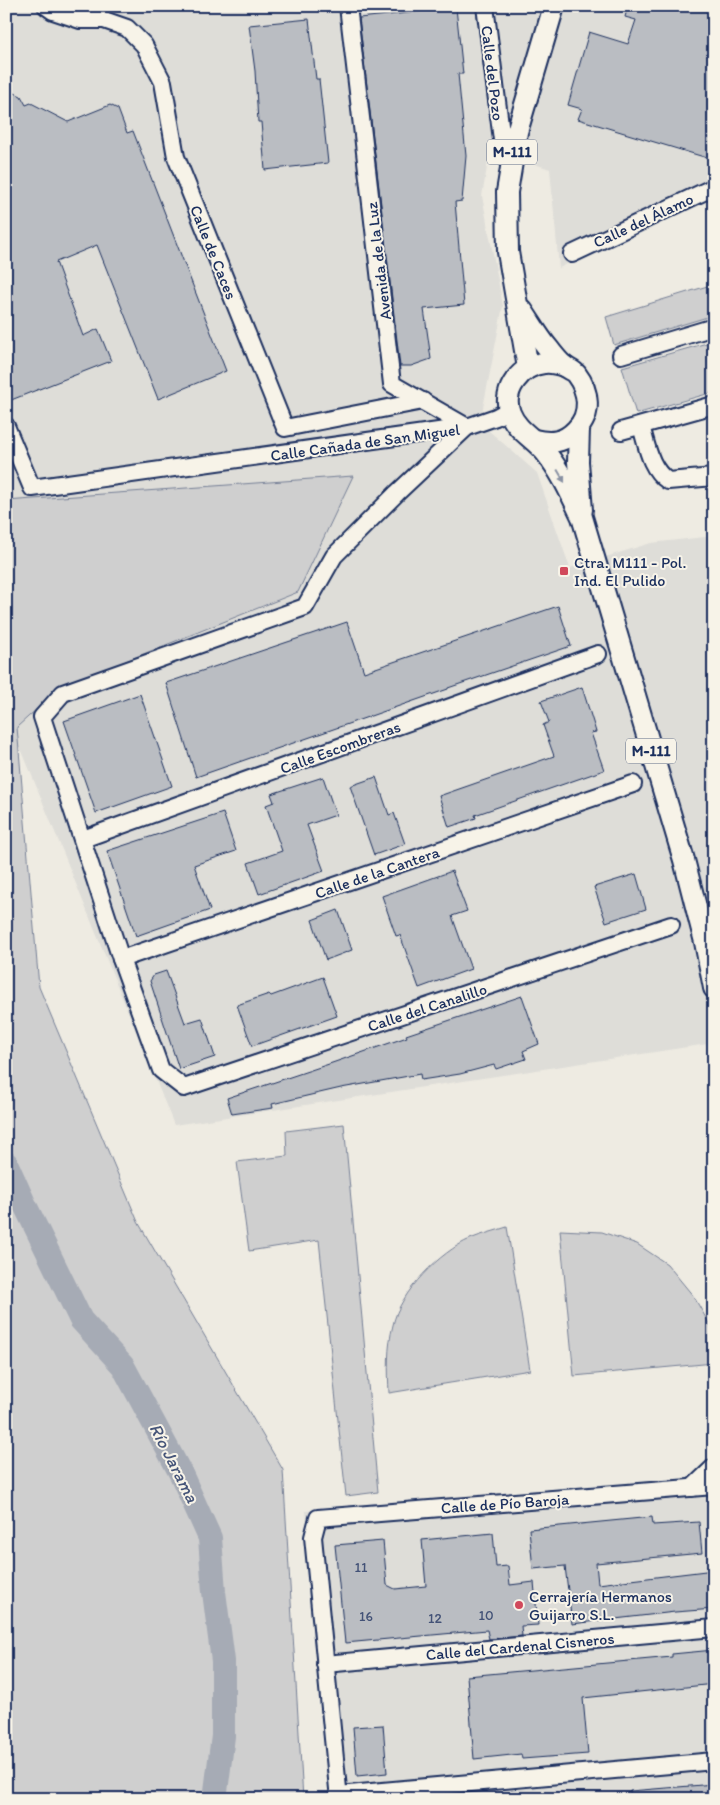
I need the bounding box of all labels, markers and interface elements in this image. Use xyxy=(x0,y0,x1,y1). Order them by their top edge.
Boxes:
street label: Calle del Pozo xyxy=(477,24,508,122)
road number: M-111 xyxy=(487,140,537,164)
street label: Calle del Álamo xyxy=(590,189,696,252)
street label: Avenida de la Luz xyxy=(362,200,395,321)
street label: Calle de Caces xyxy=(186,202,241,302)
street label: Calle Cañada de San Miguel xyxy=(269,420,462,465)
one-way arrow xyxy=(557,469,565,484)
place label: Ctra. M111 - Pol. Ind. El Pulido xyxy=(574,553,686,590)
marker: Ctra. M111 - Pol. Ind. El Pulido xyxy=(558,565,570,577)
street label: Calle Escombreras xyxy=(277,717,403,778)
road number: M-111 xyxy=(626,738,676,764)
street label: Calle de la Cantera xyxy=(312,842,443,903)
street label: Calle del Canalillo xyxy=(365,979,489,1036)
water label: Río Jarama xyxy=(145,1420,204,1507)
street label: Calle de Pío Baroja xyxy=(440,1489,571,1517)
house number: 11 xyxy=(355,1559,368,1576)
place label: Cerrajería Hermanos Guijarro S.L. xyxy=(529,1587,672,1624)
marker: Cerrajería Hermanos Guijarro S.L. xyxy=(513,1599,525,1611)
house number: 10 xyxy=(478,1607,494,1624)
house number: 16 xyxy=(359,1608,373,1625)
house number: 12 xyxy=(428,1610,443,1627)
street label: Calle del Cardenal Cisneros xyxy=(425,1629,615,1664)

